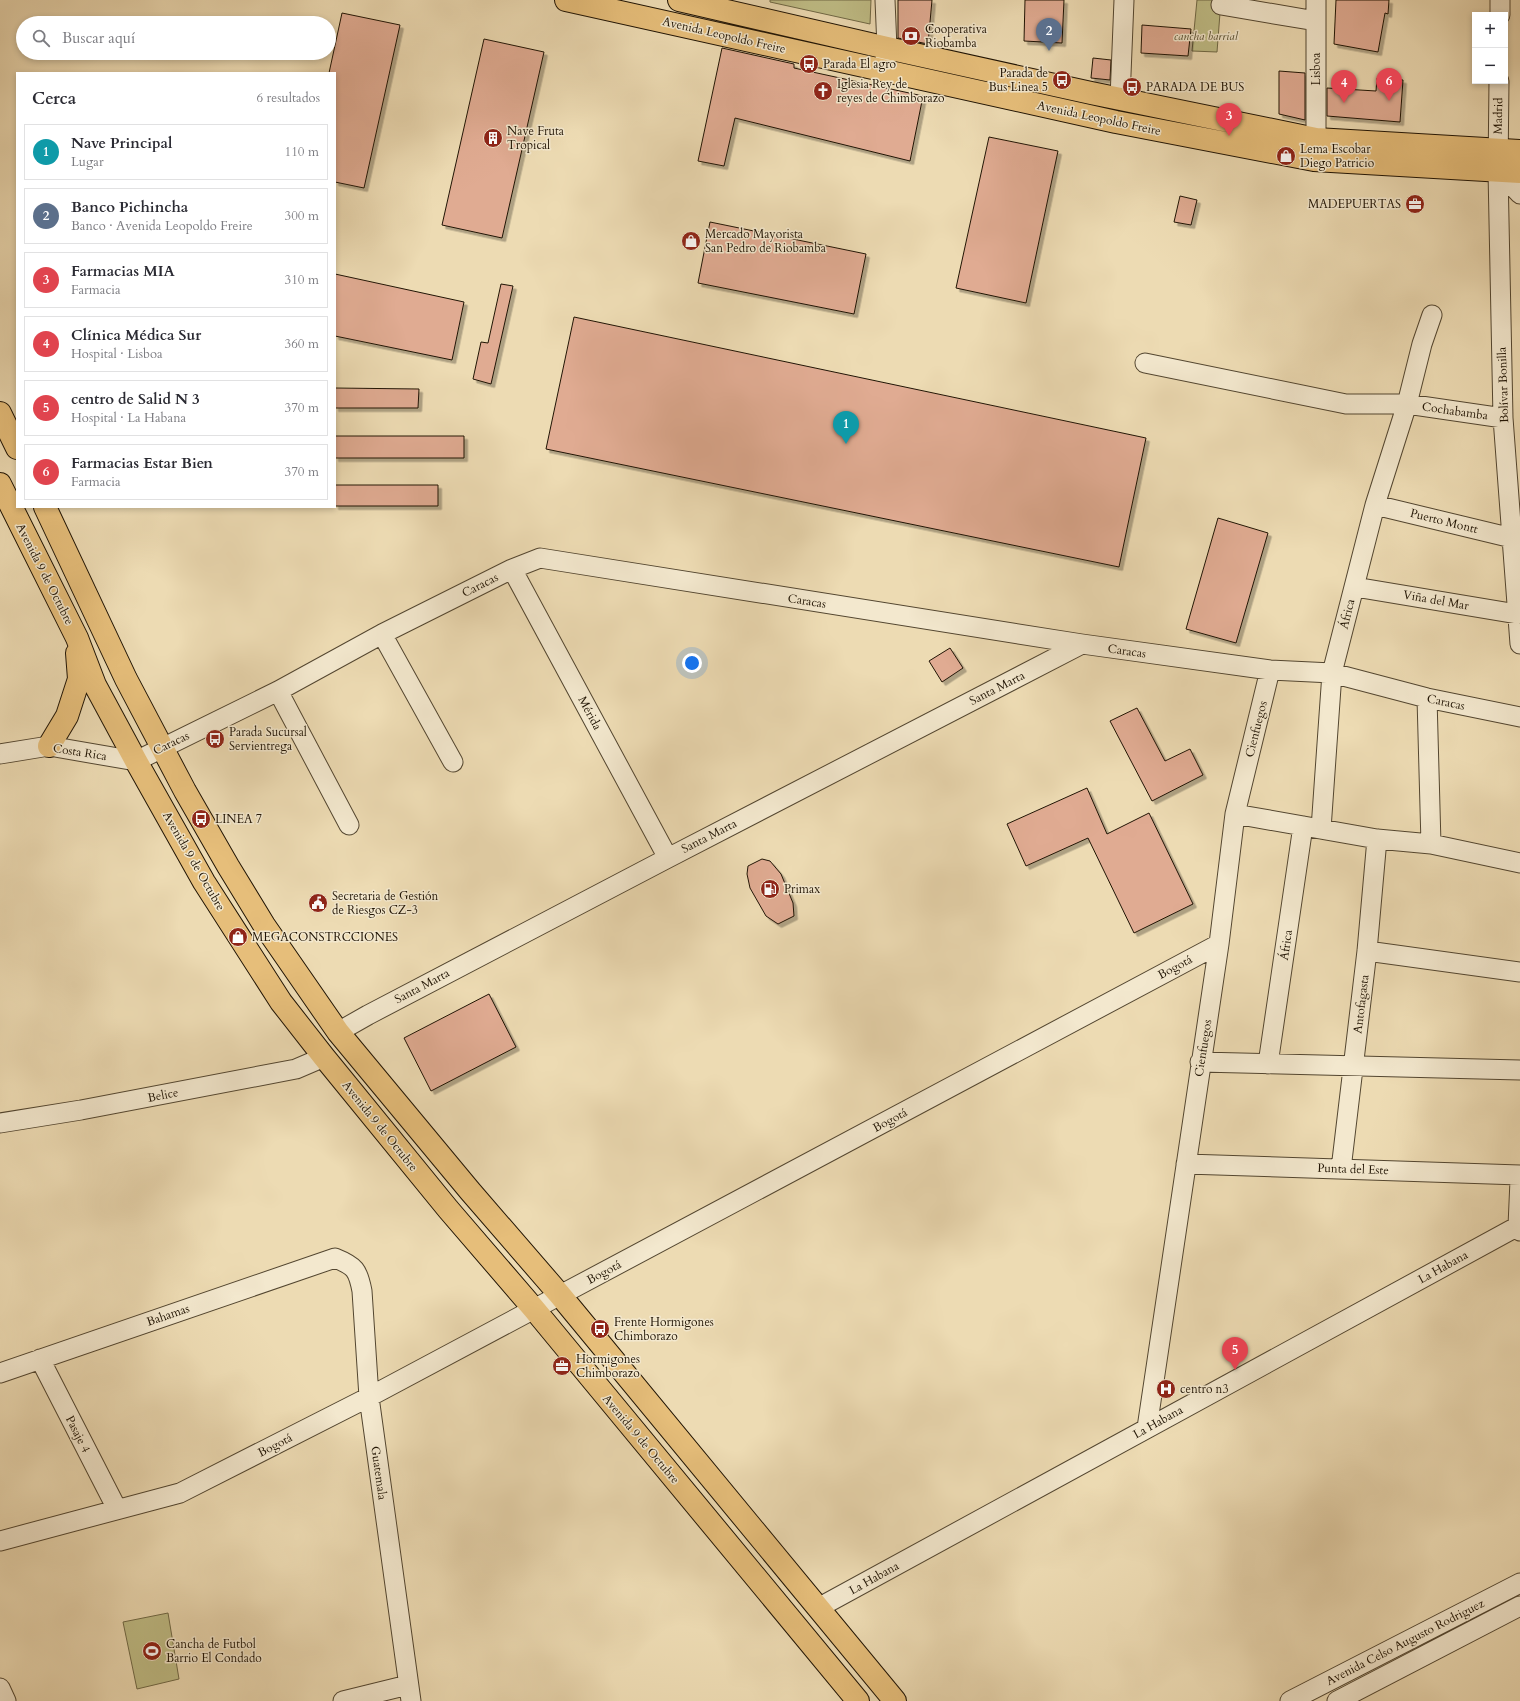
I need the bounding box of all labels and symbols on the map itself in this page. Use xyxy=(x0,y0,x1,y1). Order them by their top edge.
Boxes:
street label: Avenida Leopoldo Freire xyxy=(661,13,787,57)
pin: 2 xyxy=(1036,18,1062,51)
place label: Cooperativa Riobamba xyxy=(925,21,988,51)
bank icon: Cooperativa Riobamba xyxy=(900,25,922,47)
park label: cancha barrial xyxy=(1174,28,1239,44)
street label: Lisboa xyxy=(1308,52,1324,85)
bus stop icon: Parada El agro xyxy=(798,53,820,75)
place label: Parada El agro xyxy=(823,56,897,72)
place label: Parada de Bus Linea 5 xyxy=(989,65,1048,95)
pin: 6 xyxy=(1376,68,1402,101)
bus stop icon: Parada de Bus Linea 5 xyxy=(1051,69,1073,91)
pin: 4 xyxy=(1331,70,1357,103)
place label: Iglesia Rey de reyes de Chimborazo xyxy=(837,76,945,106)
bus stop icon: PARADA DE BUS xyxy=(1121,76,1143,98)
place label: PARADA DE BUS xyxy=(1146,79,1244,95)
church icon: Iglesia Rey de reyes de Chimborazo xyxy=(812,80,834,102)
street label: Avenida Leopoldo Freire xyxy=(1036,97,1162,139)
street label: Madrid xyxy=(1490,97,1506,135)
pin: 3 xyxy=(1216,103,1242,136)
place label: Nave Fruta Tropical xyxy=(507,123,565,153)
building icon: Nave Fruta Tropical xyxy=(482,127,504,149)
place label: Lema Escobar Diego Patricio xyxy=(1300,141,1375,171)
shop icon: Lema Escobar Diego Patricio xyxy=(1275,145,1297,167)
office icon: MADEPUERTAS xyxy=(1404,193,1426,215)
place label: MADEPUERTAS xyxy=(1308,196,1401,212)
place label: Mercado Mayorista San Pedro de Riobamba xyxy=(705,226,827,256)
shop icon: Mercado Mayorista San Pedro de Riobamba xyxy=(680,230,702,252)
street label: Bolívar Bonilla xyxy=(1494,346,1512,423)
street label: Cochabamba xyxy=(1421,398,1490,424)
pin: 1 xyxy=(833,411,859,444)
street label: Puerto Montt xyxy=(1408,505,1480,537)
street label: Avenida 9 de Octubre xyxy=(12,520,78,628)
street label: Caracas xyxy=(459,569,501,601)
street label: Viña del Mar xyxy=(1402,586,1471,614)
street label: Caracas xyxy=(787,590,827,612)
street label: África xyxy=(1335,596,1359,631)
street label: Caracas xyxy=(1107,640,1147,662)
your location xyxy=(682,653,702,673)
street label: Santa Marta xyxy=(967,667,1028,709)
street label: Caracas xyxy=(1425,690,1467,714)
street label: Mérida xyxy=(574,693,606,733)
street label: Cienfuegos xyxy=(1241,699,1271,759)
place label: Parada Sucursal Servientrega xyxy=(229,724,307,754)
street label: Caracas xyxy=(150,727,192,759)
bus stop icon: Parada Sucursal Servientrega xyxy=(204,728,226,750)
street label: Costa Rica xyxy=(52,740,109,764)
bus stop icon: LINEA 7 xyxy=(190,808,212,830)
street label: Avenida 9 de Octubre xyxy=(159,809,229,913)
place label: LINEA 7 xyxy=(215,811,262,827)
street label: Santa Marta xyxy=(679,815,740,857)
fuel station icon: Primax xyxy=(759,878,781,900)
place label: Primax xyxy=(784,881,820,897)
place label: Secretaria de Gestión de Riesgos CZ-3 xyxy=(332,888,439,918)
public building icon: Secretaria de Gestión de Riesgos CZ-3 xyxy=(307,892,329,914)
shop icon: MEGACONSTRCCIONES xyxy=(227,926,249,948)
street label: África xyxy=(1275,928,1296,961)
place label: MEGACONSTRCCIONES xyxy=(252,929,398,945)
street label: Bogotá xyxy=(1155,951,1196,983)
street label: Santa Marta xyxy=(392,964,453,1007)
street label: Antofagasta xyxy=(1349,973,1373,1034)
street label: Cienfuegos xyxy=(1191,1018,1215,1078)
street label: Avenida 9 de Octubre xyxy=(339,1077,421,1175)
street label: Belice xyxy=(146,1084,180,1106)
street label: Bogotá xyxy=(870,1104,911,1136)
street label: Punta del Este xyxy=(1317,1160,1389,1178)
street label: La Habana xyxy=(1415,1246,1471,1287)
street label: Bogotá xyxy=(584,1256,625,1288)
street label: Bahamas xyxy=(144,1300,192,1330)
place label: Frente Hormigones Chimborazo xyxy=(614,1314,714,1344)
bus stop icon: Frente Hormigones Chimborazo xyxy=(589,1318,611,1340)
pin: 5 xyxy=(1222,1337,1248,1370)
place label: Hormigones Chimborazo xyxy=(576,1351,640,1381)
office icon: Hormigones Chimborazo xyxy=(551,1355,573,1377)
hospital icon: centro n3 xyxy=(1155,1378,1177,1400)
place label: centro n3 xyxy=(1180,1381,1229,1397)
street label: Avenida 9 de Octubre xyxy=(599,1391,683,1487)
street label: La Habana xyxy=(1130,1401,1186,1442)
street label: Pasaje 4 xyxy=(62,1413,94,1455)
street label: Bogotá xyxy=(255,1429,296,1460)
street label: Guatemala xyxy=(367,1445,391,1502)
street label: La Habana xyxy=(846,1557,902,1598)
street label: Avenida Celso Augusto Rodriguez xyxy=(1323,1595,1487,1689)
place label: Cancha de Futbol Barrio El Condado xyxy=(166,1636,262,1666)
sports icon: Cancha de Futbol Barrio El Condado xyxy=(141,1640,163,1662)

